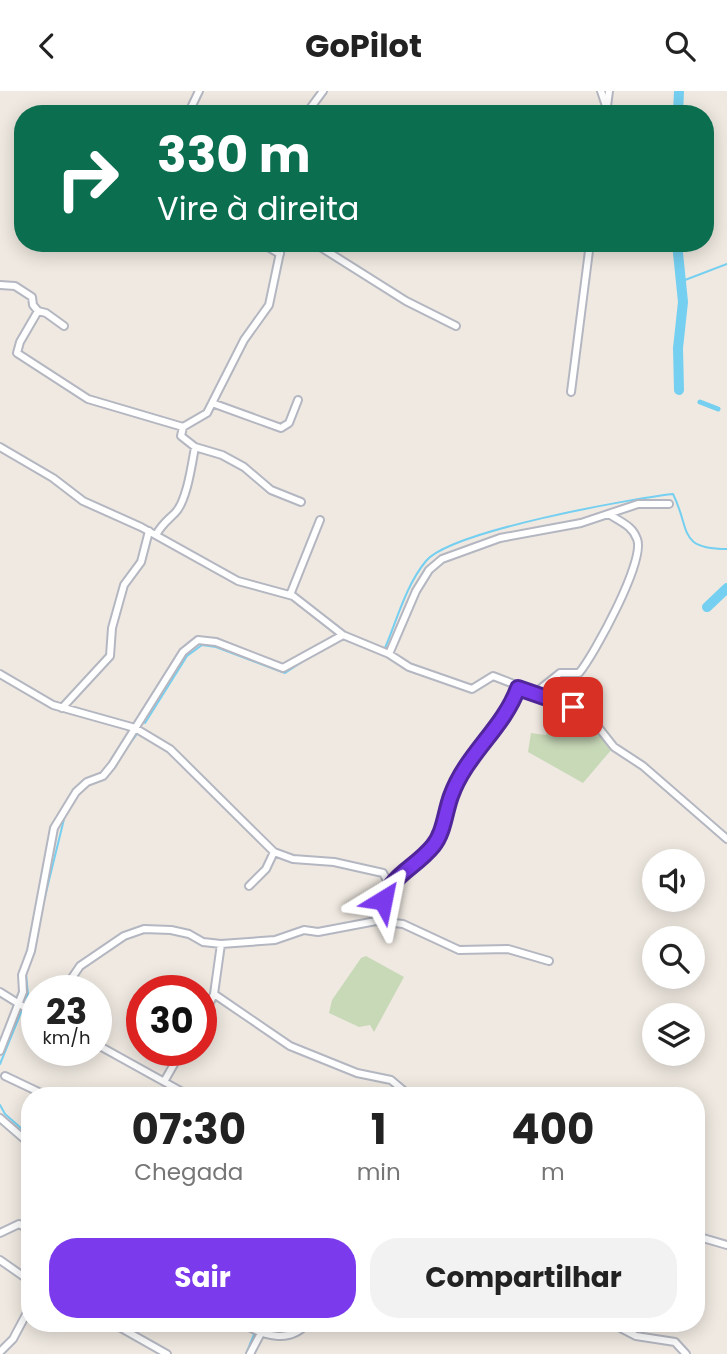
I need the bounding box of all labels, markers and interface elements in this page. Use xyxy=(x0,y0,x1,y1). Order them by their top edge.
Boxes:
text: GoPilot xyxy=(305,23,422,68)
icon: back xyxy=(28,27,66,65)
icon: search xyxy=(661,27,699,65)
text: 330 m xyxy=(157,121,311,189)
icon: right xyxy=(42,133,133,224)
text: Vire à direita xyxy=(157,186,359,231)
pin xyxy=(543,677,603,737)
icon: arrive xyxy=(554,688,592,726)
map controls xyxy=(642,849,705,1066)
button: sound xyxy=(642,849,705,912)
position arrow xyxy=(346,863,420,937)
button: search xyxy=(642,926,705,989)
speed limit sign: 30 xyxy=(126,975,217,1066)
text: 23 xyxy=(46,987,87,1036)
button: layers xyxy=(642,1003,705,1066)
text: km/h xyxy=(43,1025,90,1050)
text: 07:30 xyxy=(132,1100,246,1159)
text: 1 xyxy=(371,1100,387,1159)
text: 400 xyxy=(511,1100,594,1159)
text: Chegada xyxy=(134,1156,243,1188)
text: min xyxy=(357,1156,401,1188)
text: m xyxy=(541,1156,565,1188)
button: Sair xyxy=(49,1238,356,1318)
button: Compartilhar xyxy=(370,1238,677,1318)

